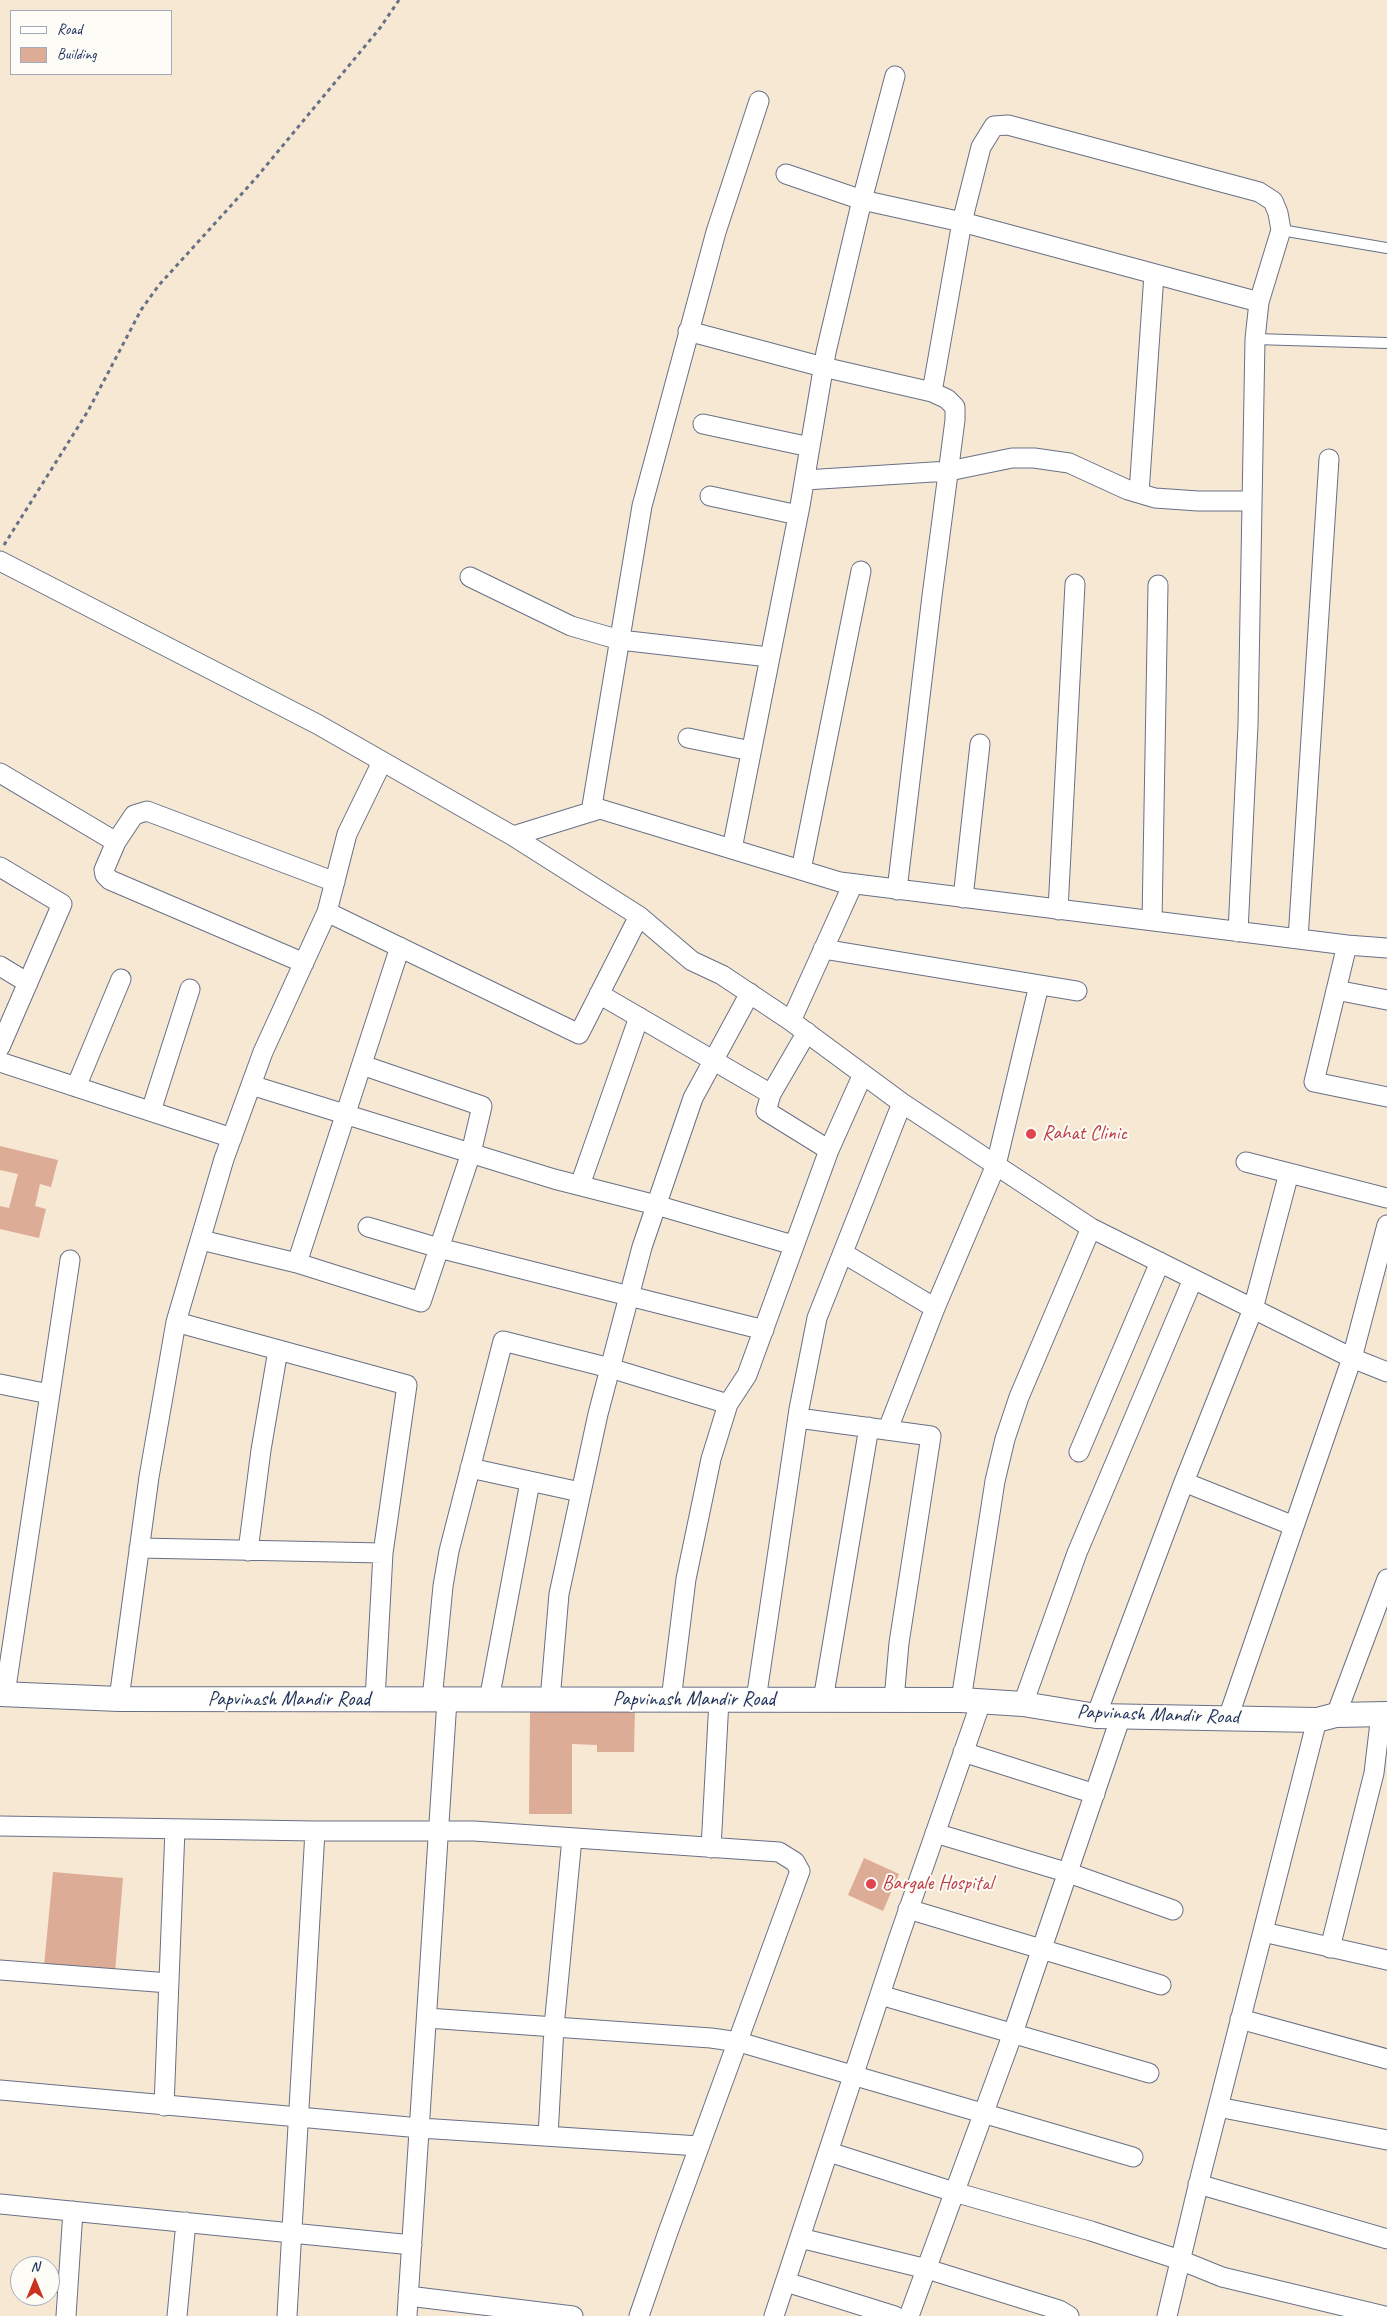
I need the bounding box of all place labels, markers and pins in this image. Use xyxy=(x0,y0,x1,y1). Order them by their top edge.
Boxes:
place label: Rahat Clinic xyxy=(1042,1122,1127,1146)
marker: Rahat Clinic xyxy=(1024,1127,1038,1141)
place label: Bargale Hospital xyxy=(882,1872,993,1896)
marker: Bargale Hospital xyxy=(864,1877,878,1891)

